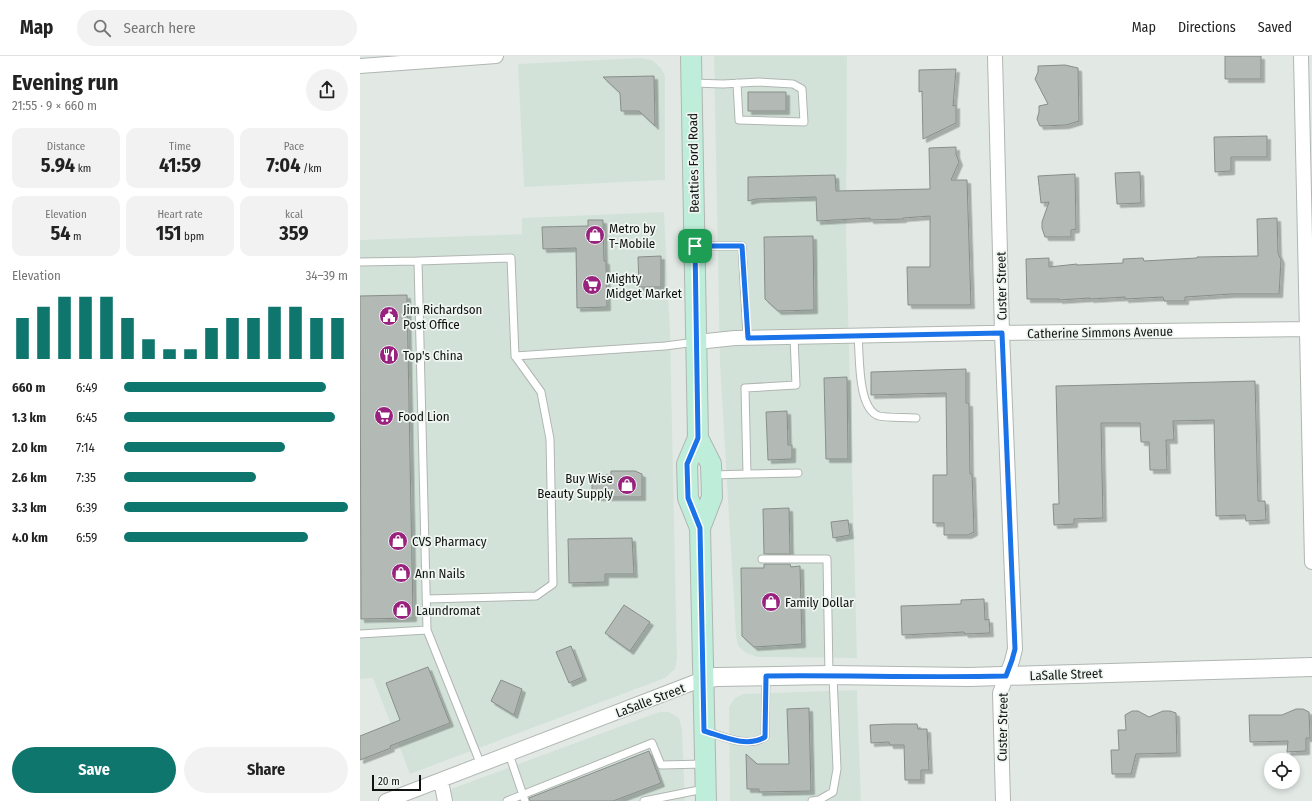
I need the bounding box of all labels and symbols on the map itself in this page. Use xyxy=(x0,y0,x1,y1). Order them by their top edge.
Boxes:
street label: Beatties Ford Road xyxy=(685,113,702,213)
place label: Metro by T-Mobile xyxy=(609,221,656,251)
shop icon: Metro by T-Mobile xyxy=(584,224,606,246)
pin xyxy=(678,229,712,263)
street label: Custer Street xyxy=(993,251,1010,321)
place label: Mighty Midget Market xyxy=(606,271,683,301)
supermarket icon: Mighty Midget Market xyxy=(581,274,603,296)
place label: Jim Richardson Post Office xyxy=(403,302,482,332)
public building icon: Jim Richardson Post Office xyxy=(378,305,400,327)
street label: Catherine Simmons Avenue xyxy=(1027,324,1173,341)
restaurant icon: Top's China xyxy=(378,344,400,366)
place label: Top's China xyxy=(403,348,463,363)
supermarket icon: Food Lion xyxy=(373,405,395,427)
place label: Food Lion xyxy=(398,409,450,424)
place label: Buy Wise Beauty Supply xyxy=(537,471,613,501)
shop icon: Buy Wise Beauty Supply xyxy=(616,474,638,496)
shop icon: CVS Pharmacy xyxy=(387,530,409,552)
place label: CVS Pharmacy xyxy=(412,534,487,549)
shop icon: Ann Nails xyxy=(390,562,412,584)
place label: Ann Nails xyxy=(415,566,466,581)
shop icon: Family Dollar xyxy=(760,591,782,613)
place label: Family Dollar xyxy=(785,595,854,610)
shop icon: Laundromat xyxy=(391,599,413,621)
place label: Laundromat xyxy=(416,603,481,618)
street label: LaSalle Street xyxy=(1029,666,1103,683)
street label: LaSalle Street xyxy=(613,680,688,721)
street label: Custer Street xyxy=(994,692,1011,762)
scale bar xyxy=(372,773,421,792)

